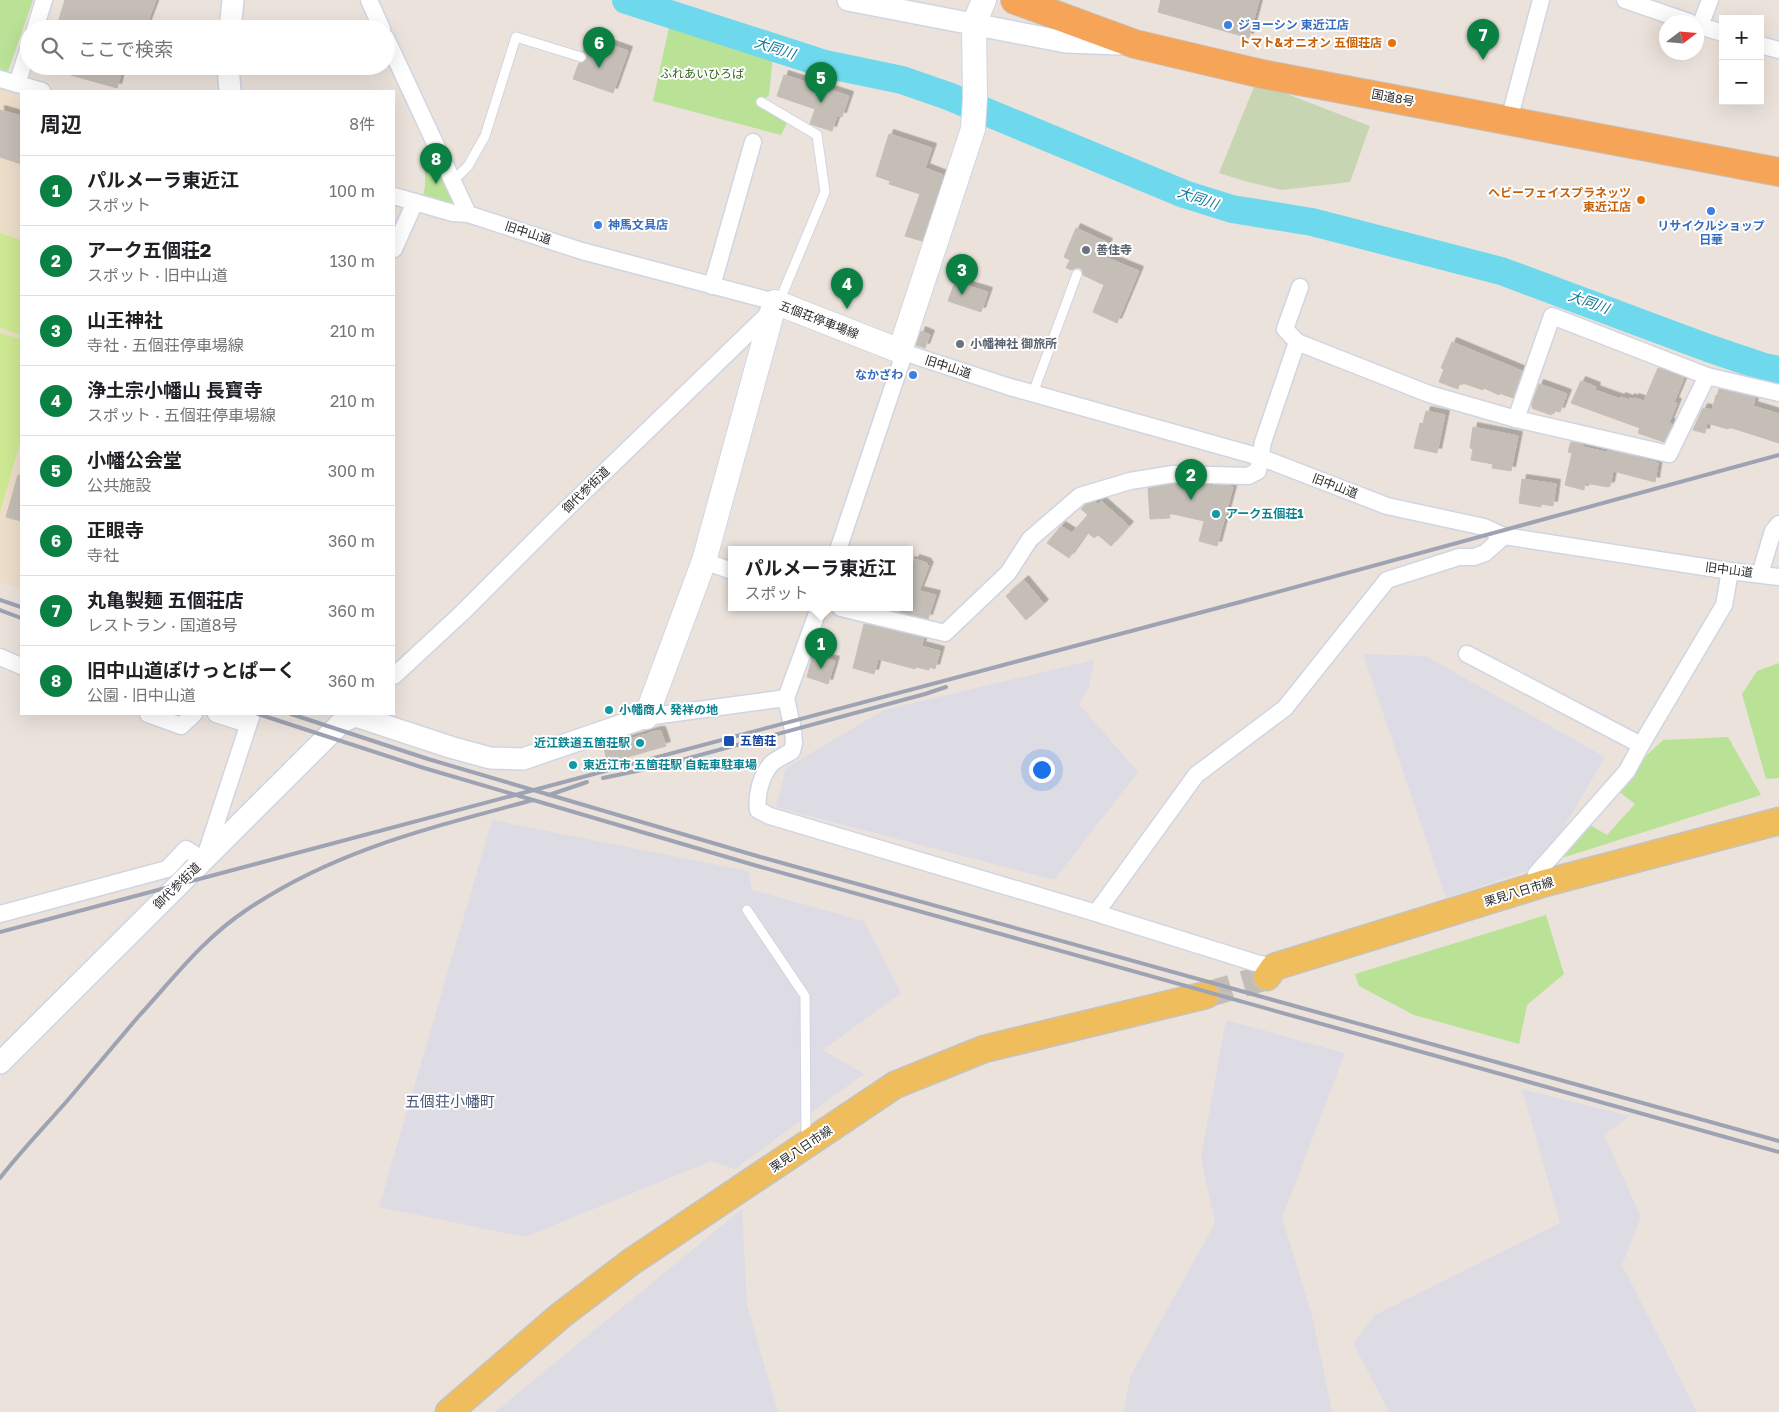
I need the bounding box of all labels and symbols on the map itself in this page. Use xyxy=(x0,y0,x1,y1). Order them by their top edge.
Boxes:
north arrow xyxy=(1659,15,1704,60)
place label: ジョーシン 東近江店 xyxy=(1238,17,1349,32)
marker: ジョーシン 東近江店 xyxy=(1222,19,1234,31)
pin: 7 xyxy=(1467,19,1499,60)
pin: 6 xyxy=(583,27,615,68)
water label: 大同川 xyxy=(753,33,800,63)
place label: トマト&オニオン 五個荘店 xyxy=(1238,35,1382,50)
marker: トマト&オニオン 五個荘店 xyxy=(1386,37,1398,49)
pin: 5 xyxy=(805,62,837,103)
park label: ふれあいひろば xyxy=(660,66,744,81)
street label: 国道8号 xyxy=(1370,86,1416,109)
pin: 8 xyxy=(420,143,452,184)
water label: 大同川 xyxy=(1176,183,1223,213)
place label: ヘビーフェイスプラネッツ 東近江店 xyxy=(1488,185,1631,214)
marker: ヘビーフェイスプラネッツ 東近江店 xyxy=(1635,194,1647,206)
marker: リサイクルショップ 日華 xyxy=(1705,205,1717,217)
place label: 神馬文具店 xyxy=(608,217,668,232)
street label: 旧中山道 xyxy=(503,218,553,247)
place label: リサイクルショップ 日華 xyxy=(1657,218,1765,247)
marker: 神馬文具店 xyxy=(592,219,604,231)
place label: 善住寺 xyxy=(1096,242,1132,257)
marker: 善住寺 xyxy=(1080,244,1092,256)
pin: 3 xyxy=(946,254,978,295)
pin: 4 xyxy=(831,268,863,309)
water label: 大同川 xyxy=(1567,286,1614,317)
street label: 五個荘停車場線 xyxy=(777,297,861,342)
place label: 小幡神社 御旅所 xyxy=(970,336,1057,351)
marker: 小幡神社 御旅所 xyxy=(954,338,966,350)
street label: 旧中山道 xyxy=(923,352,973,381)
place label: なかざわ xyxy=(855,367,903,382)
marker: なかざわ xyxy=(907,369,919,381)
pin: 2 xyxy=(1175,459,1207,500)
street label: 御代参街道 xyxy=(559,463,612,516)
street label: 旧中山道 xyxy=(1310,470,1360,501)
place label: アーク五個荘1 xyxy=(1226,506,1303,521)
marker: アーク五個荘1 xyxy=(1210,508,1222,520)
street label: 旧中山道 xyxy=(1704,559,1754,580)
pin: 1 xyxy=(805,628,837,669)
place label: 小幡商人 発祥の地 xyxy=(619,702,718,717)
marker: 小幡商人 発祥の地 xyxy=(603,704,615,716)
place label: 五箇荘 xyxy=(740,733,776,748)
marker: 五箇荘 xyxy=(722,734,736,748)
place label: 近江鉄道五箇荘駅 xyxy=(534,735,630,750)
marker: 近江鉄道五箇荘駅 xyxy=(634,737,646,749)
place label: 東近江市 五箇荘駅 自転車駐車場 xyxy=(583,757,757,772)
your location xyxy=(1029,757,1055,783)
marker: 東近江市 五箇荘駅 自転車駐車場 xyxy=(567,759,579,771)
street label: 御代参街道 xyxy=(150,859,203,912)
street label: 栗見八日市線 xyxy=(1482,874,1555,909)
district label: 五個荘小幡町 xyxy=(405,1092,495,1110)
street label: 栗見八日市線 xyxy=(767,1122,835,1175)

